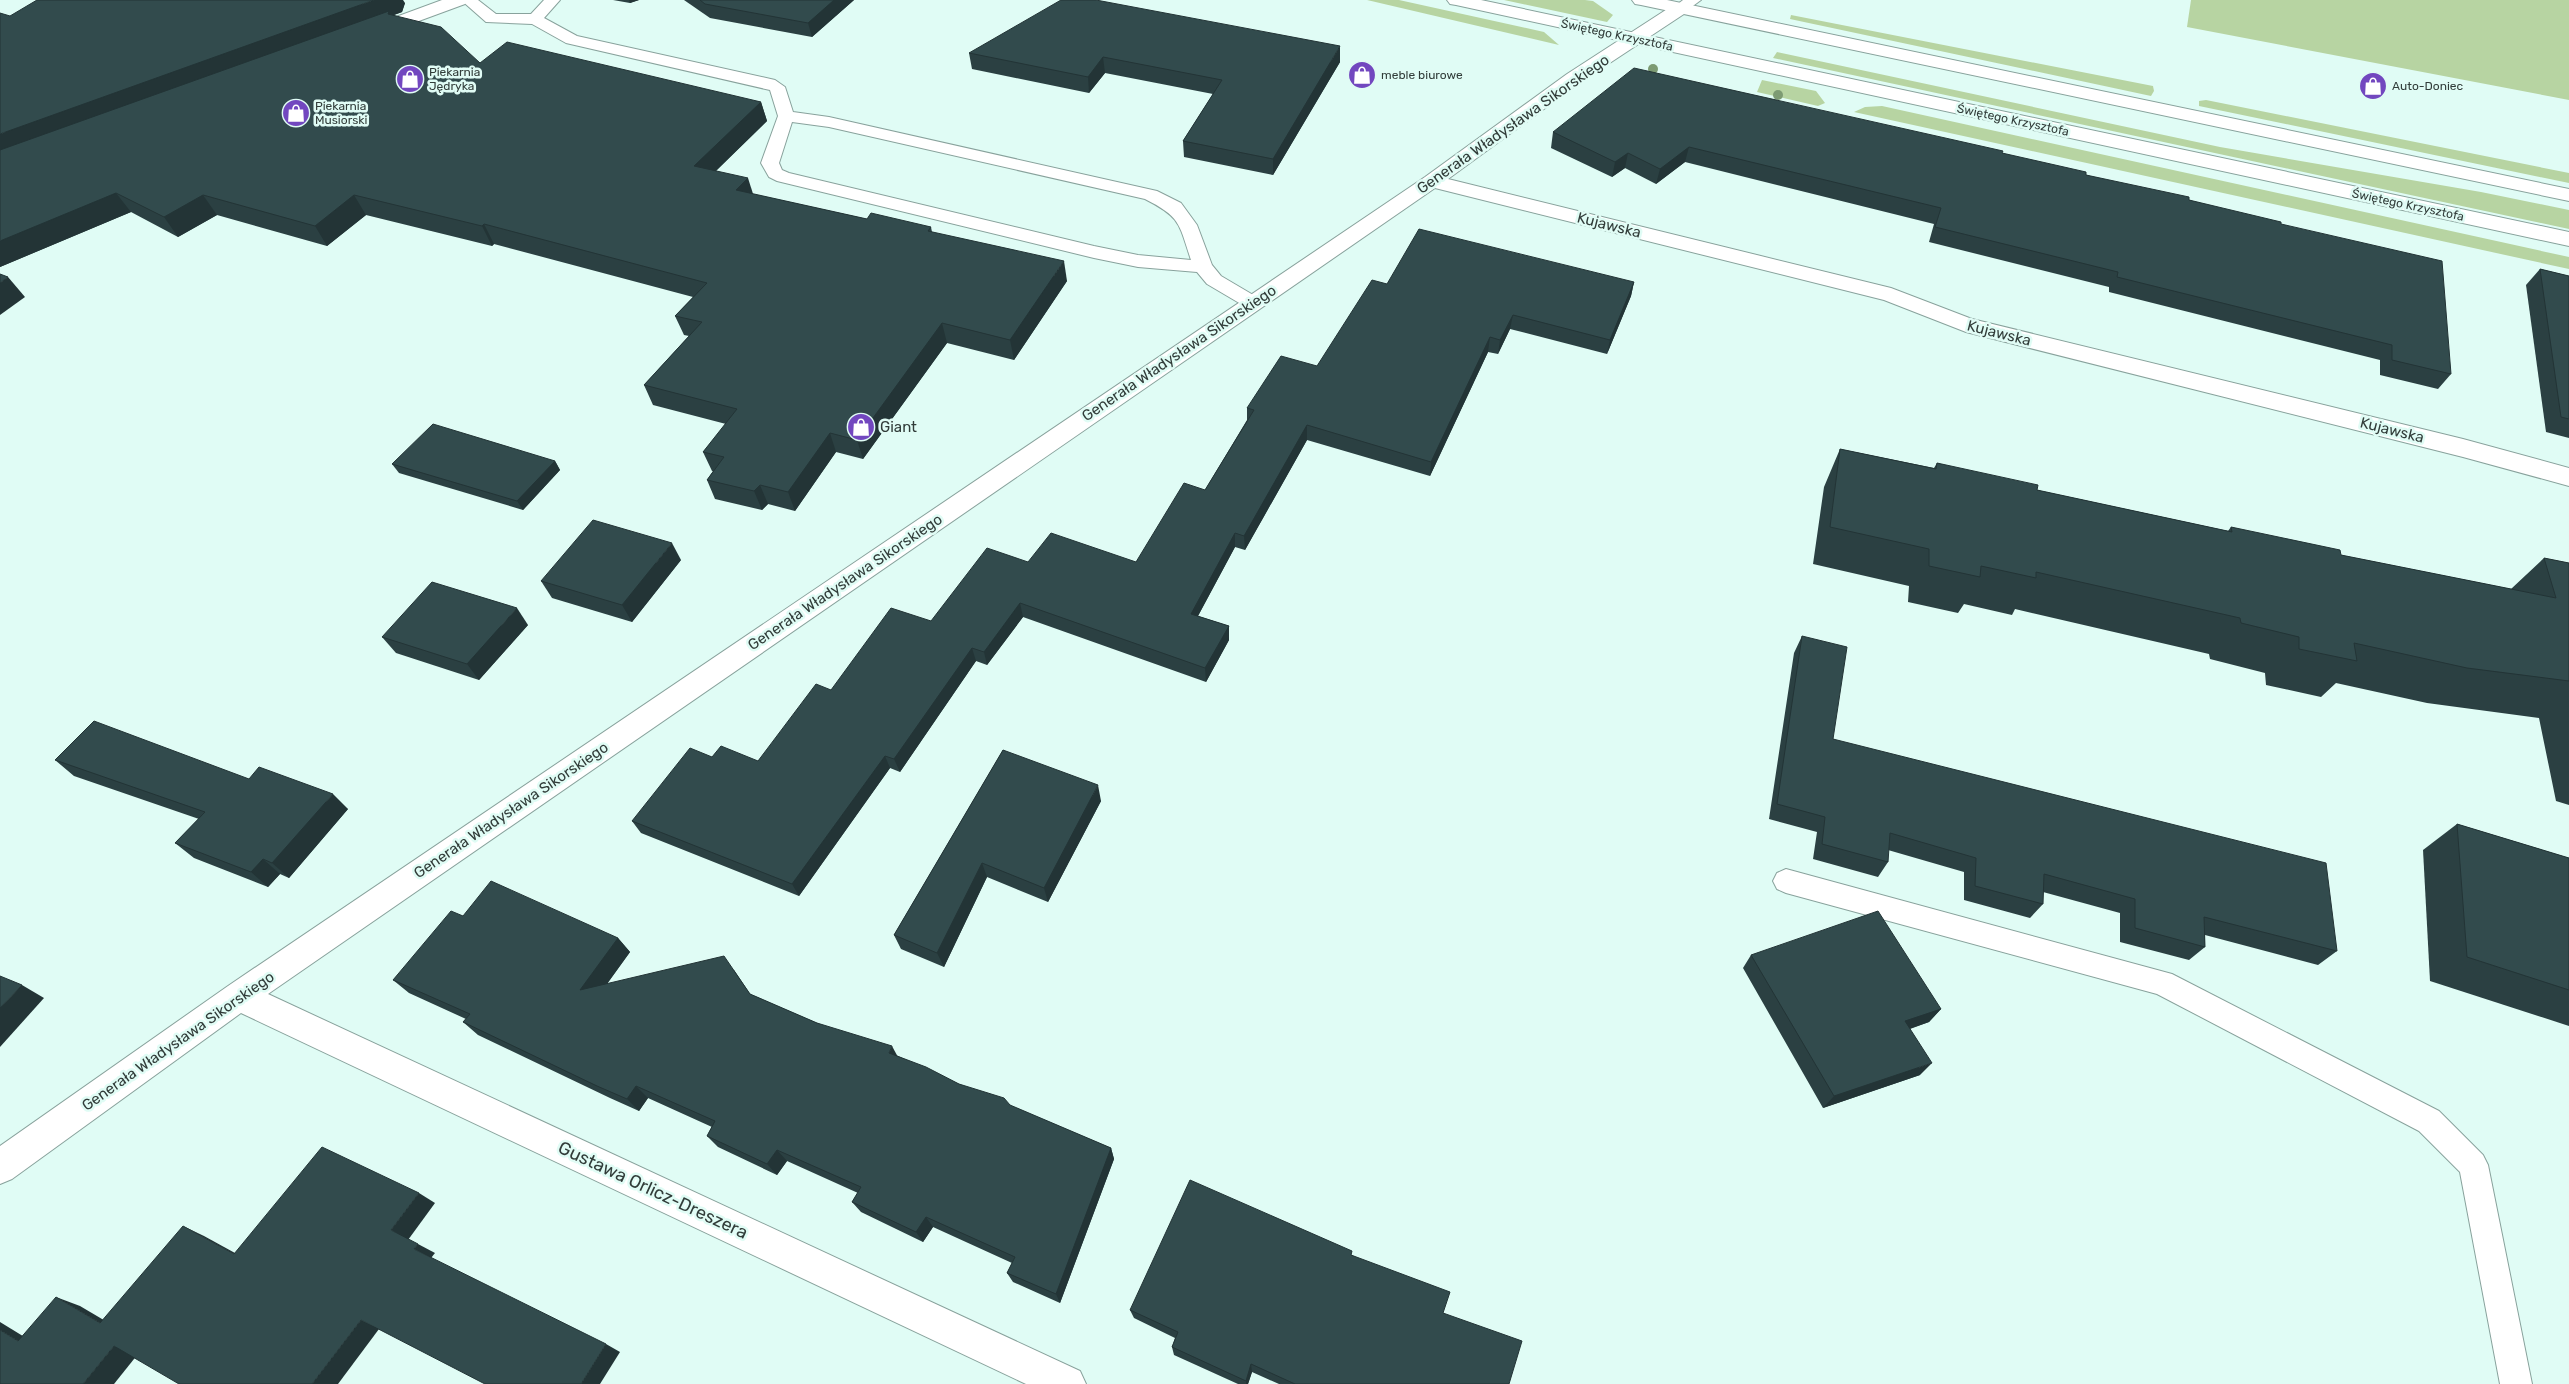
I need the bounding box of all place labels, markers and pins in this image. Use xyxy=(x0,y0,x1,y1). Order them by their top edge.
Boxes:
shop icon: meble biurowe xyxy=(1347,60,1377,90)
shop icon: Piekarnia Jędryka xyxy=(395,64,425,94)
place label: Piekarnia Jędryka xyxy=(429,65,480,93)
place label: meble biurowe xyxy=(1381,68,1463,82)
shop icon: Auto-Doniec xyxy=(2358,71,2388,101)
place label: Auto-Doniec xyxy=(2392,79,2464,93)
shop icon: Piekarnia Musiorski xyxy=(281,98,311,128)
place label: Piekarnia Musiorski xyxy=(315,99,368,127)
shop icon: Giant xyxy=(846,412,876,442)
place label: Giant xyxy=(880,418,917,436)

